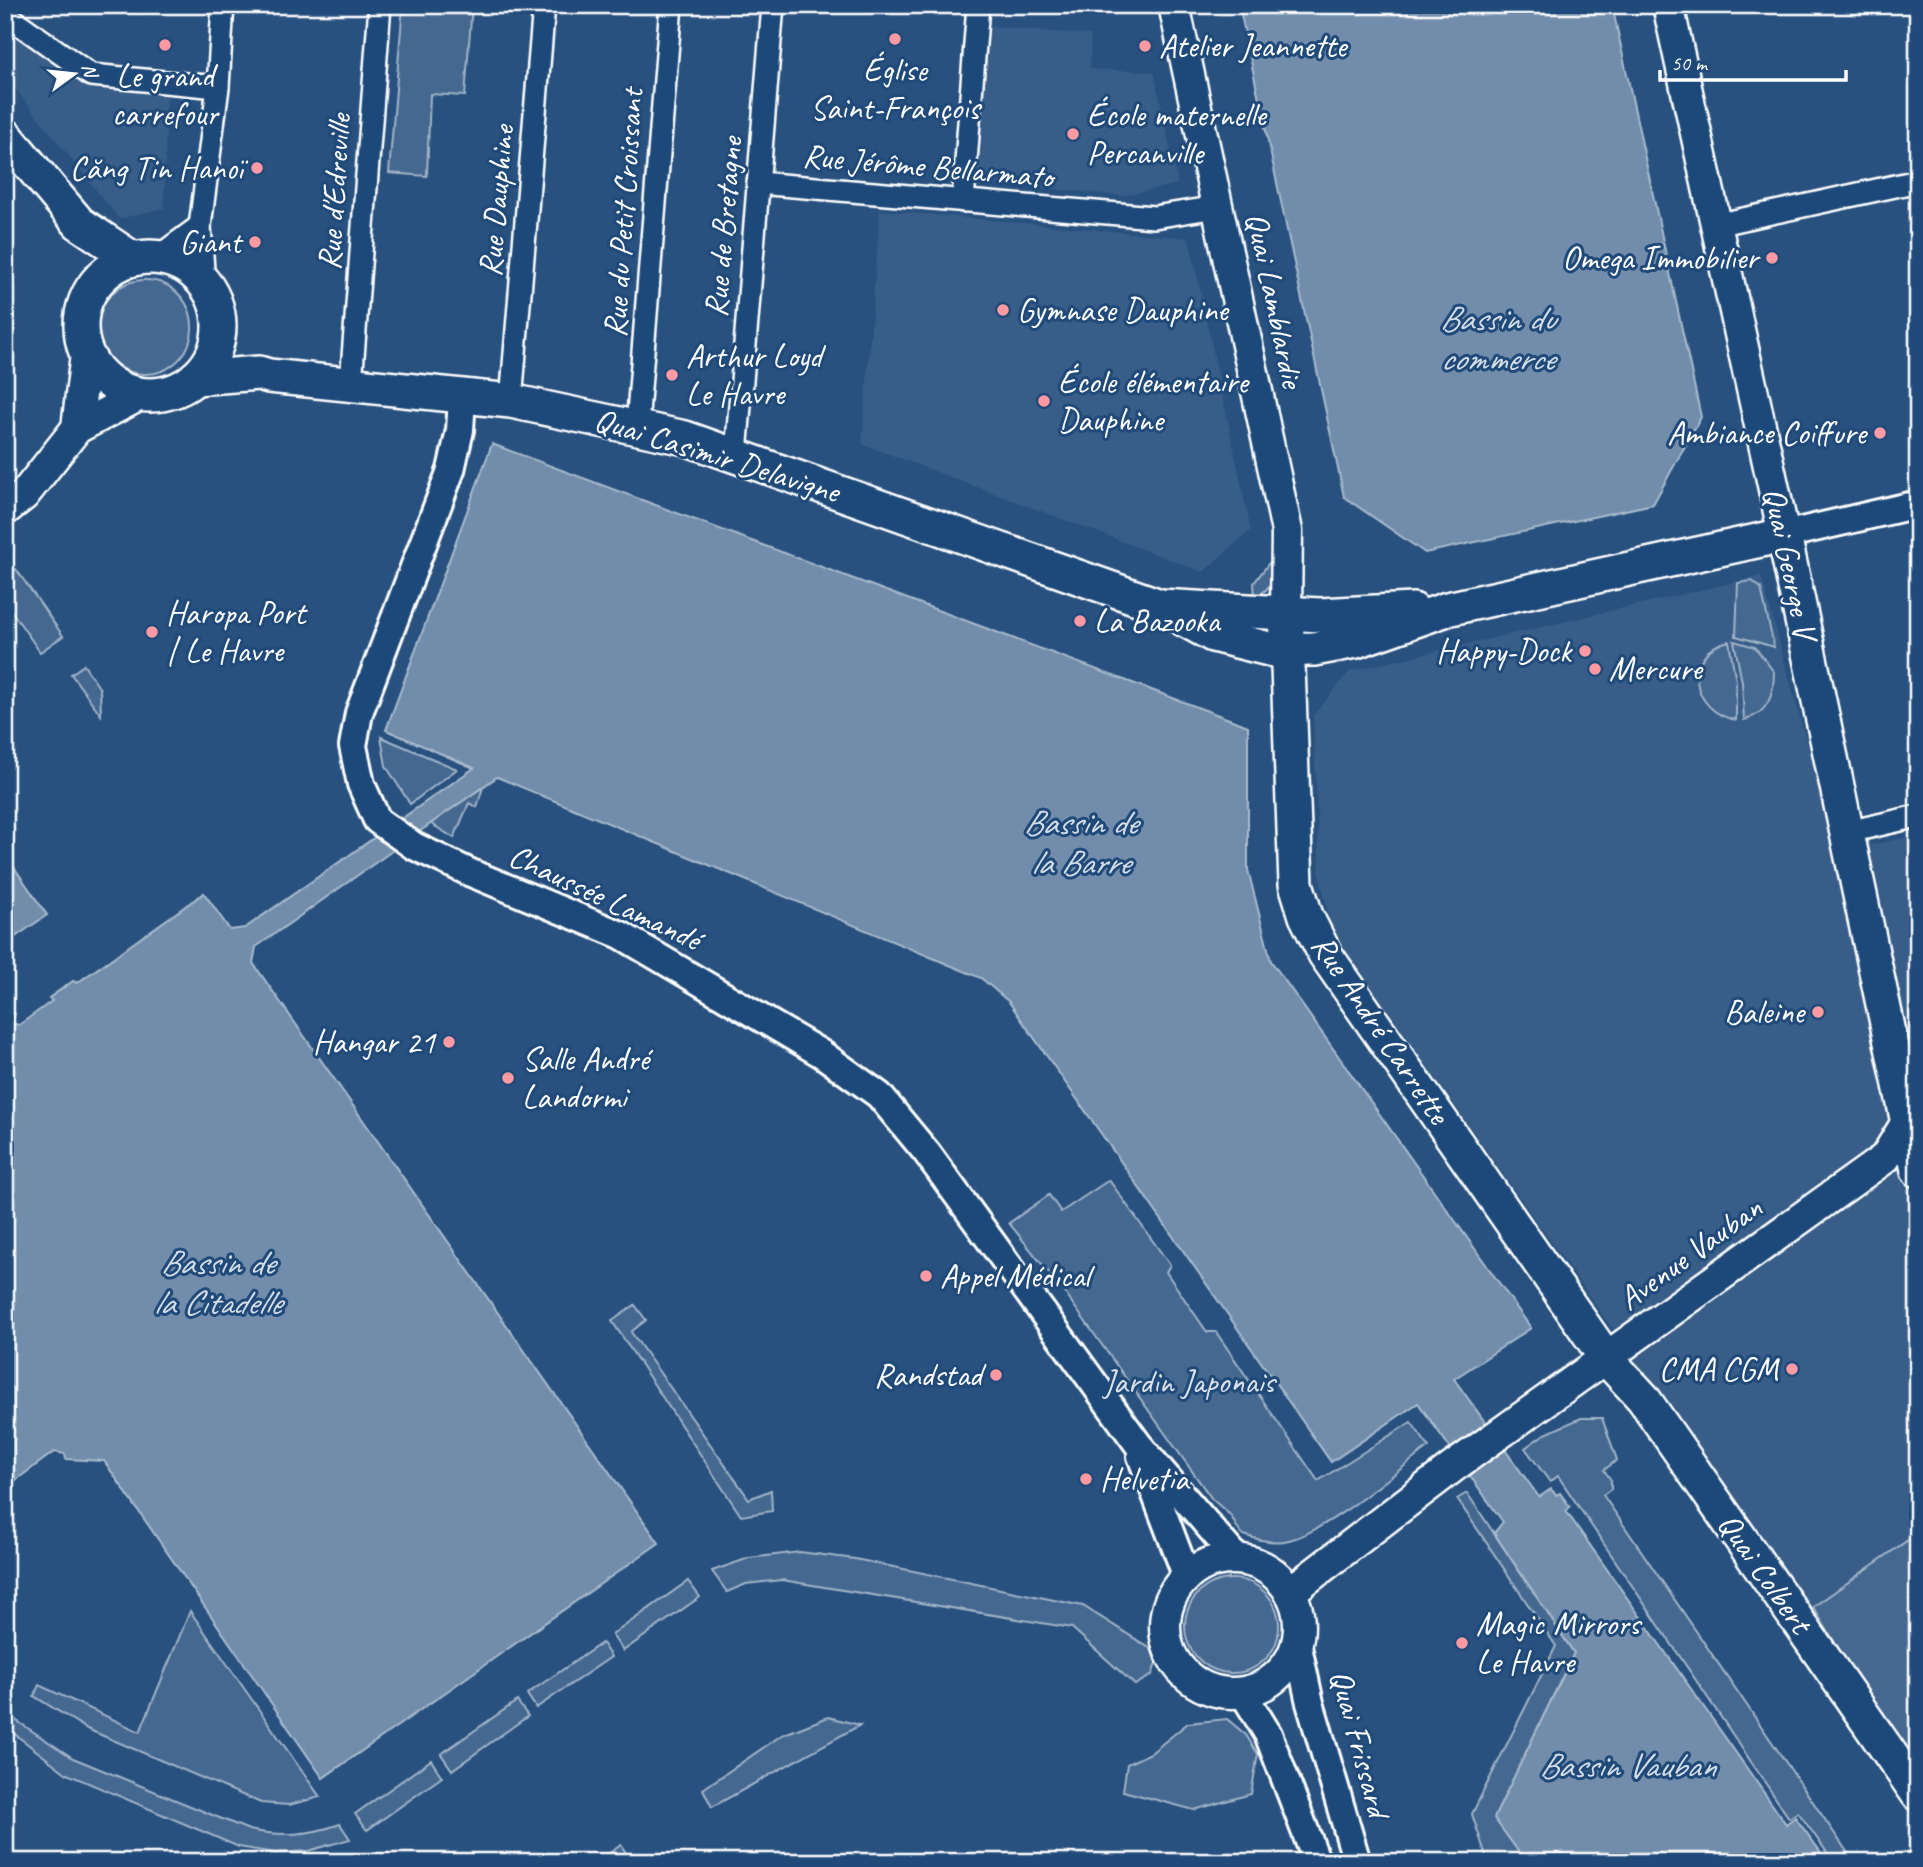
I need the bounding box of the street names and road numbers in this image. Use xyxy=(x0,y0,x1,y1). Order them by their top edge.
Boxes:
street label: Rue du Petit Croissant xyxy=(593,84,653,339)
street label: Rue d'Edreville xyxy=(308,110,361,272)
street label: Rue Dauphine xyxy=(468,121,524,278)
street label: Rue de Bretagne xyxy=(694,133,752,319)
street label: Rue Jérôme Bellarmato xyxy=(801,134,1058,198)
street label: Quai Lamblardie xyxy=(1236,209,1315,394)
street label: Quai Casimir Delavigne xyxy=(589,398,847,513)
street label: Quai George V xyxy=(1754,484,1828,648)
street label: Chaussée Lamandé xyxy=(502,834,713,962)
street label: Rue André Carrette xyxy=(1302,926,1461,1134)
street label: Avenue Vauban xyxy=(1610,1187,1770,1319)
street label: Quai Colbert xyxy=(1708,1505,1823,1644)
street label: Quai Frissard xyxy=(1320,1665,1401,1826)

